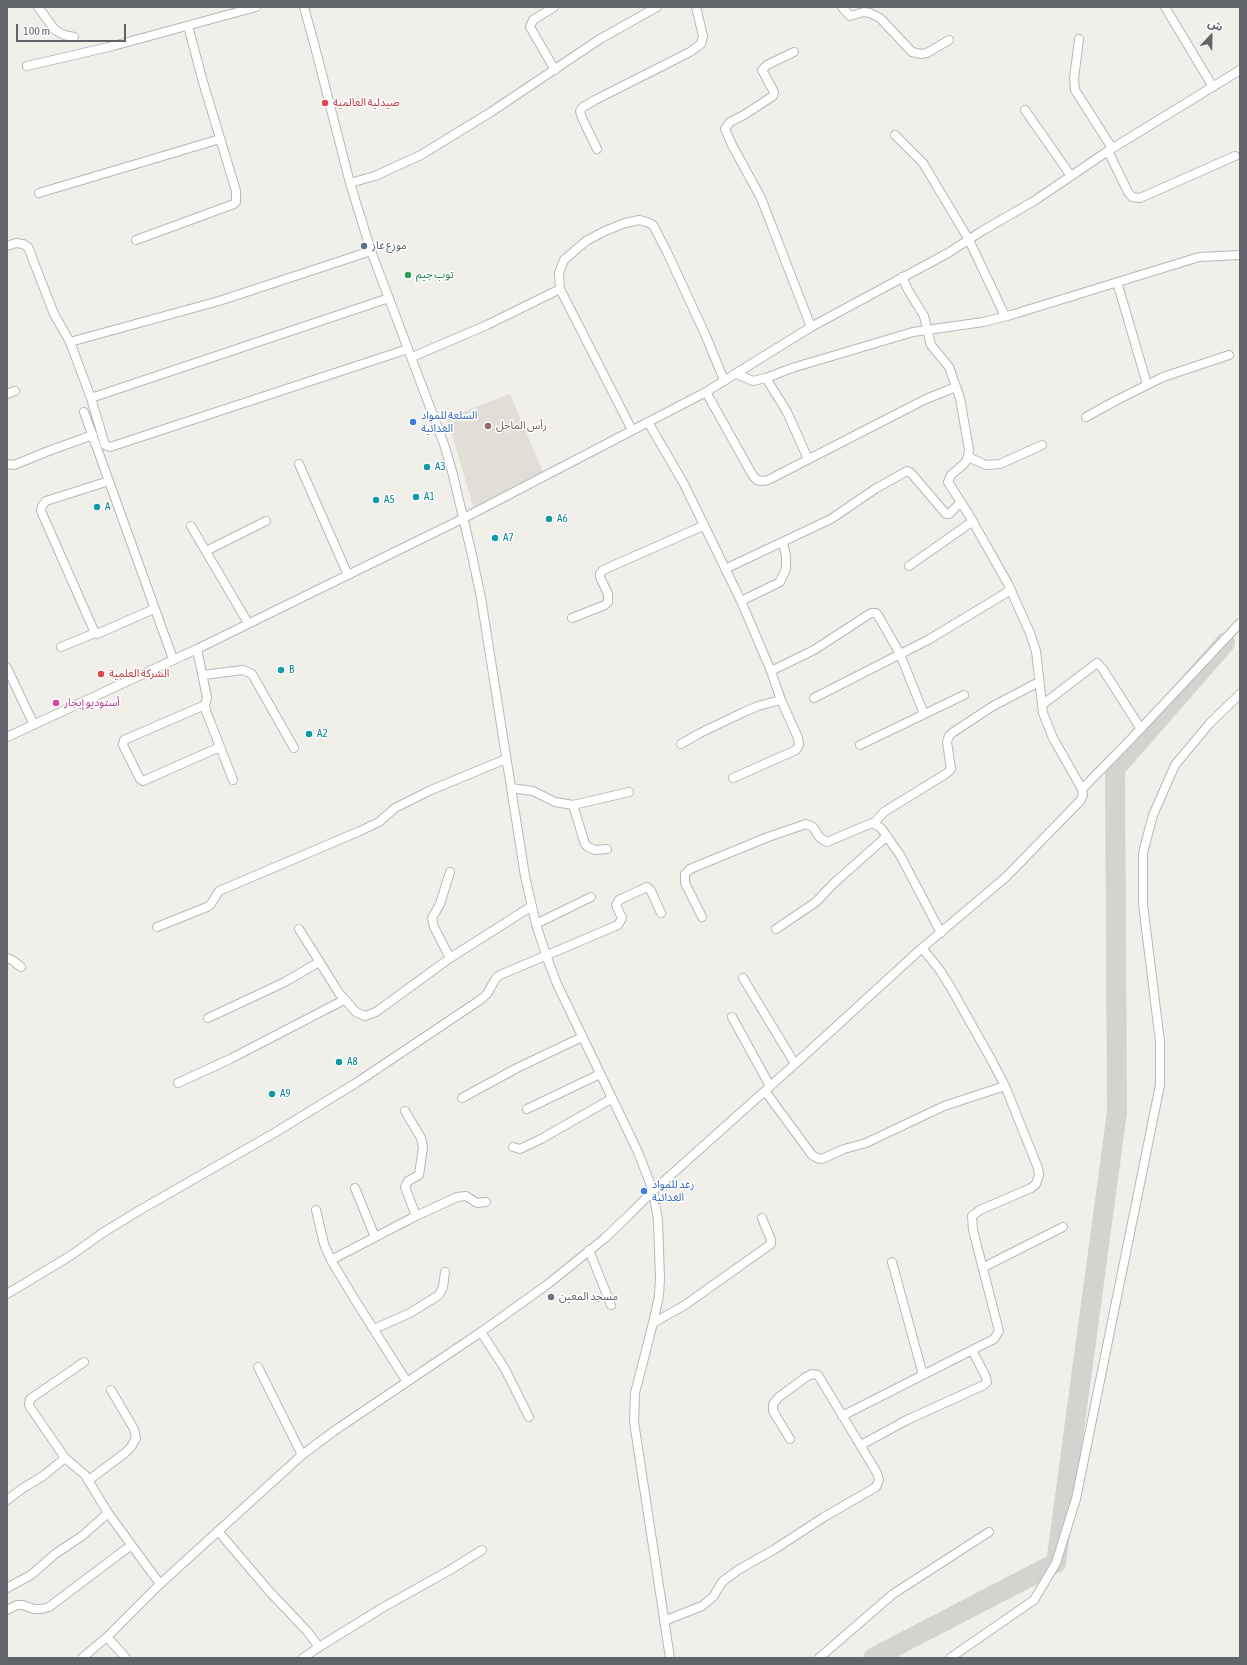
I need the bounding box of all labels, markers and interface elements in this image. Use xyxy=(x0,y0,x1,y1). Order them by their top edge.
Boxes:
scale bar xyxy=(18,16,128,42)
north arrow xyxy=(1191,16,1231,56)
text: ش xyxy=(1206,16,1225,33)
text: 100 m xyxy=(23,24,50,38)
place label: صيدلية العالمية xyxy=(333,96,400,110)
marker: صيدلية العالمية xyxy=(320,98,330,108)
place label: موزع غاز xyxy=(372,239,407,253)
marker: موزع غاز xyxy=(359,241,369,251)
place label: توب جيم xyxy=(416,268,454,282)
marker: توب جيم xyxy=(403,270,413,280)
place label: السلعة للمواد الغذائية xyxy=(421,409,477,435)
marker: السلعة للمواد الغذائية xyxy=(408,417,418,427)
place label: رأس الماجل xyxy=(496,419,547,433)
marker: رأس الماجل xyxy=(483,421,493,431)
place label: A3 xyxy=(435,460,446,474)
marker: A3 xyxy=(422,462,432,472)
place label: A1 xyxy=(424,490,435,504)
marker: A1 xyxy=(411,492,421,502)
place label: A5 xyxy=(384,493,395,507)
marker: A5 xyxy=(371,495,381,505)
place label: A xyxy=(105,500,110,514)
marker: A xyxy=(92,502,102,512)
place label: A6 xyxy=(557,512,568,526)
marker: A6 xyxy=(544,514,554,524)
place label: A7 xyxy=(503,531,514,545)
marker: A7 xyxy=(490,533,500,543)
place label: B xyxy=(289,663,294,677)
marker: B xyxy=(276,665,286,675)
place label: الشركة العلمية xyxy=(109,667,169,681)
marker: الشركة العلمية xyxy=(96,669,106,679)
place label: أستوديو إيجار xyxy=(64,696,120,710)
marker: أستوديو إيجار xyxy=(51,698,61,708)
place label: A2 xyxy=(317,727,328,741)
marker: A2 xyxy=(304,729,314,739)
place label: A8 xyxy=(347,1055,358,1069)
marker: A8 xyxy=(334,1057,344,1067)
place label: A9 xyxy=(280,1087,291,1101)
marker: A9 xyxy=(267,1089,277,1099)
place label: رغد للمواد الغذائية xyxy=(652,1178,694,1204)
marker: رغد للمواد الغذائية xyxy=(639,1186,649,1196)
place label: مسجد المعين xyxy=(559,1290,618,1304)
marker: مسجد المعين xyxy=(546,1292,556,1302)

